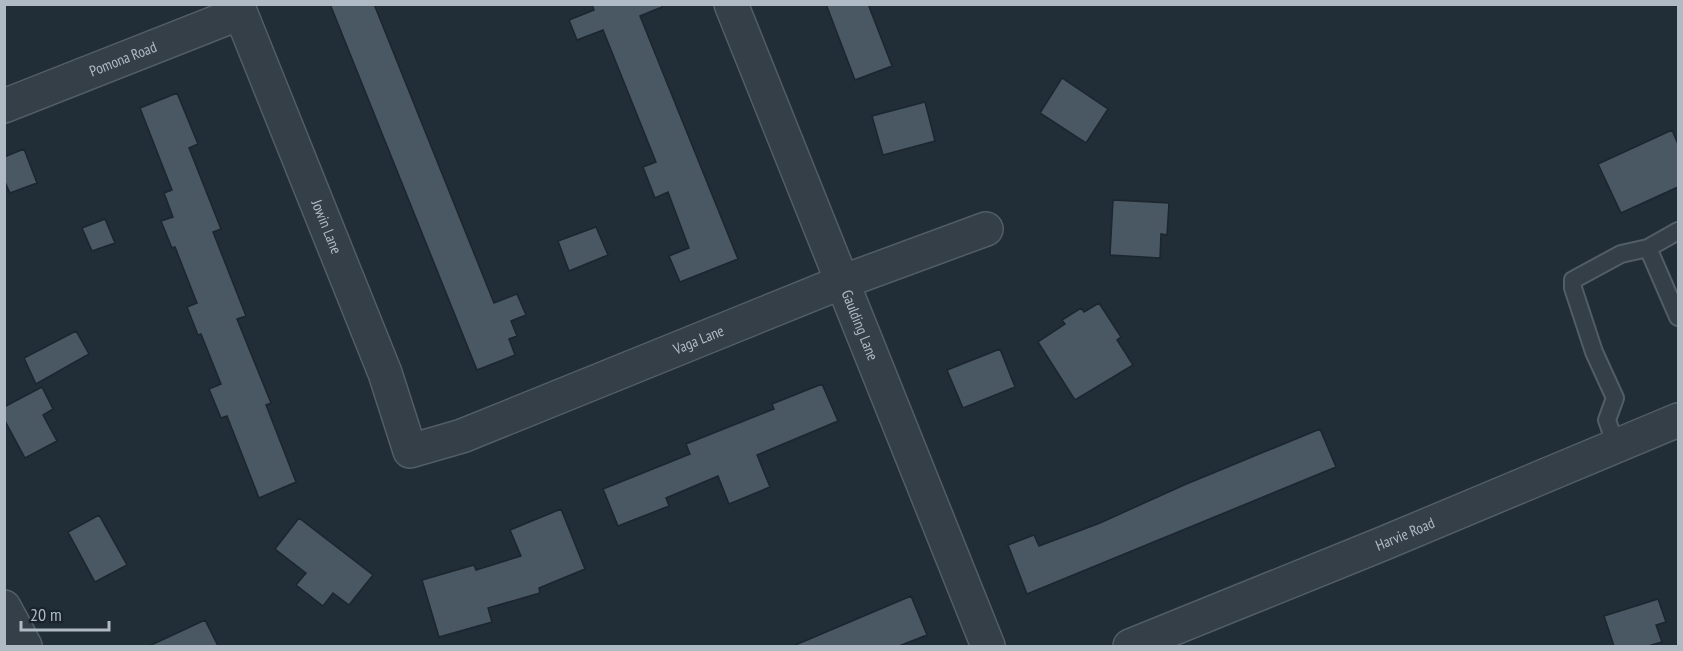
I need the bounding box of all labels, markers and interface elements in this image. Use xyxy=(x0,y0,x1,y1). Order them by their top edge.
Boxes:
street label: Pomona Road xyxy=(87,37,159,80)
street label: Jowin Lane xyxy=(307,196,346,256)
street label: Gaulding Lane xyxy=(837,287,883,363)
street label: Vaga Lane xyxy=(670,321,727,359)
street label: Harvie Road xyxy=(1373,513,1437,555)
scale bar xyxy=(21,594,110,632)
text: 20 m xyxy=(30,603,62,626)

